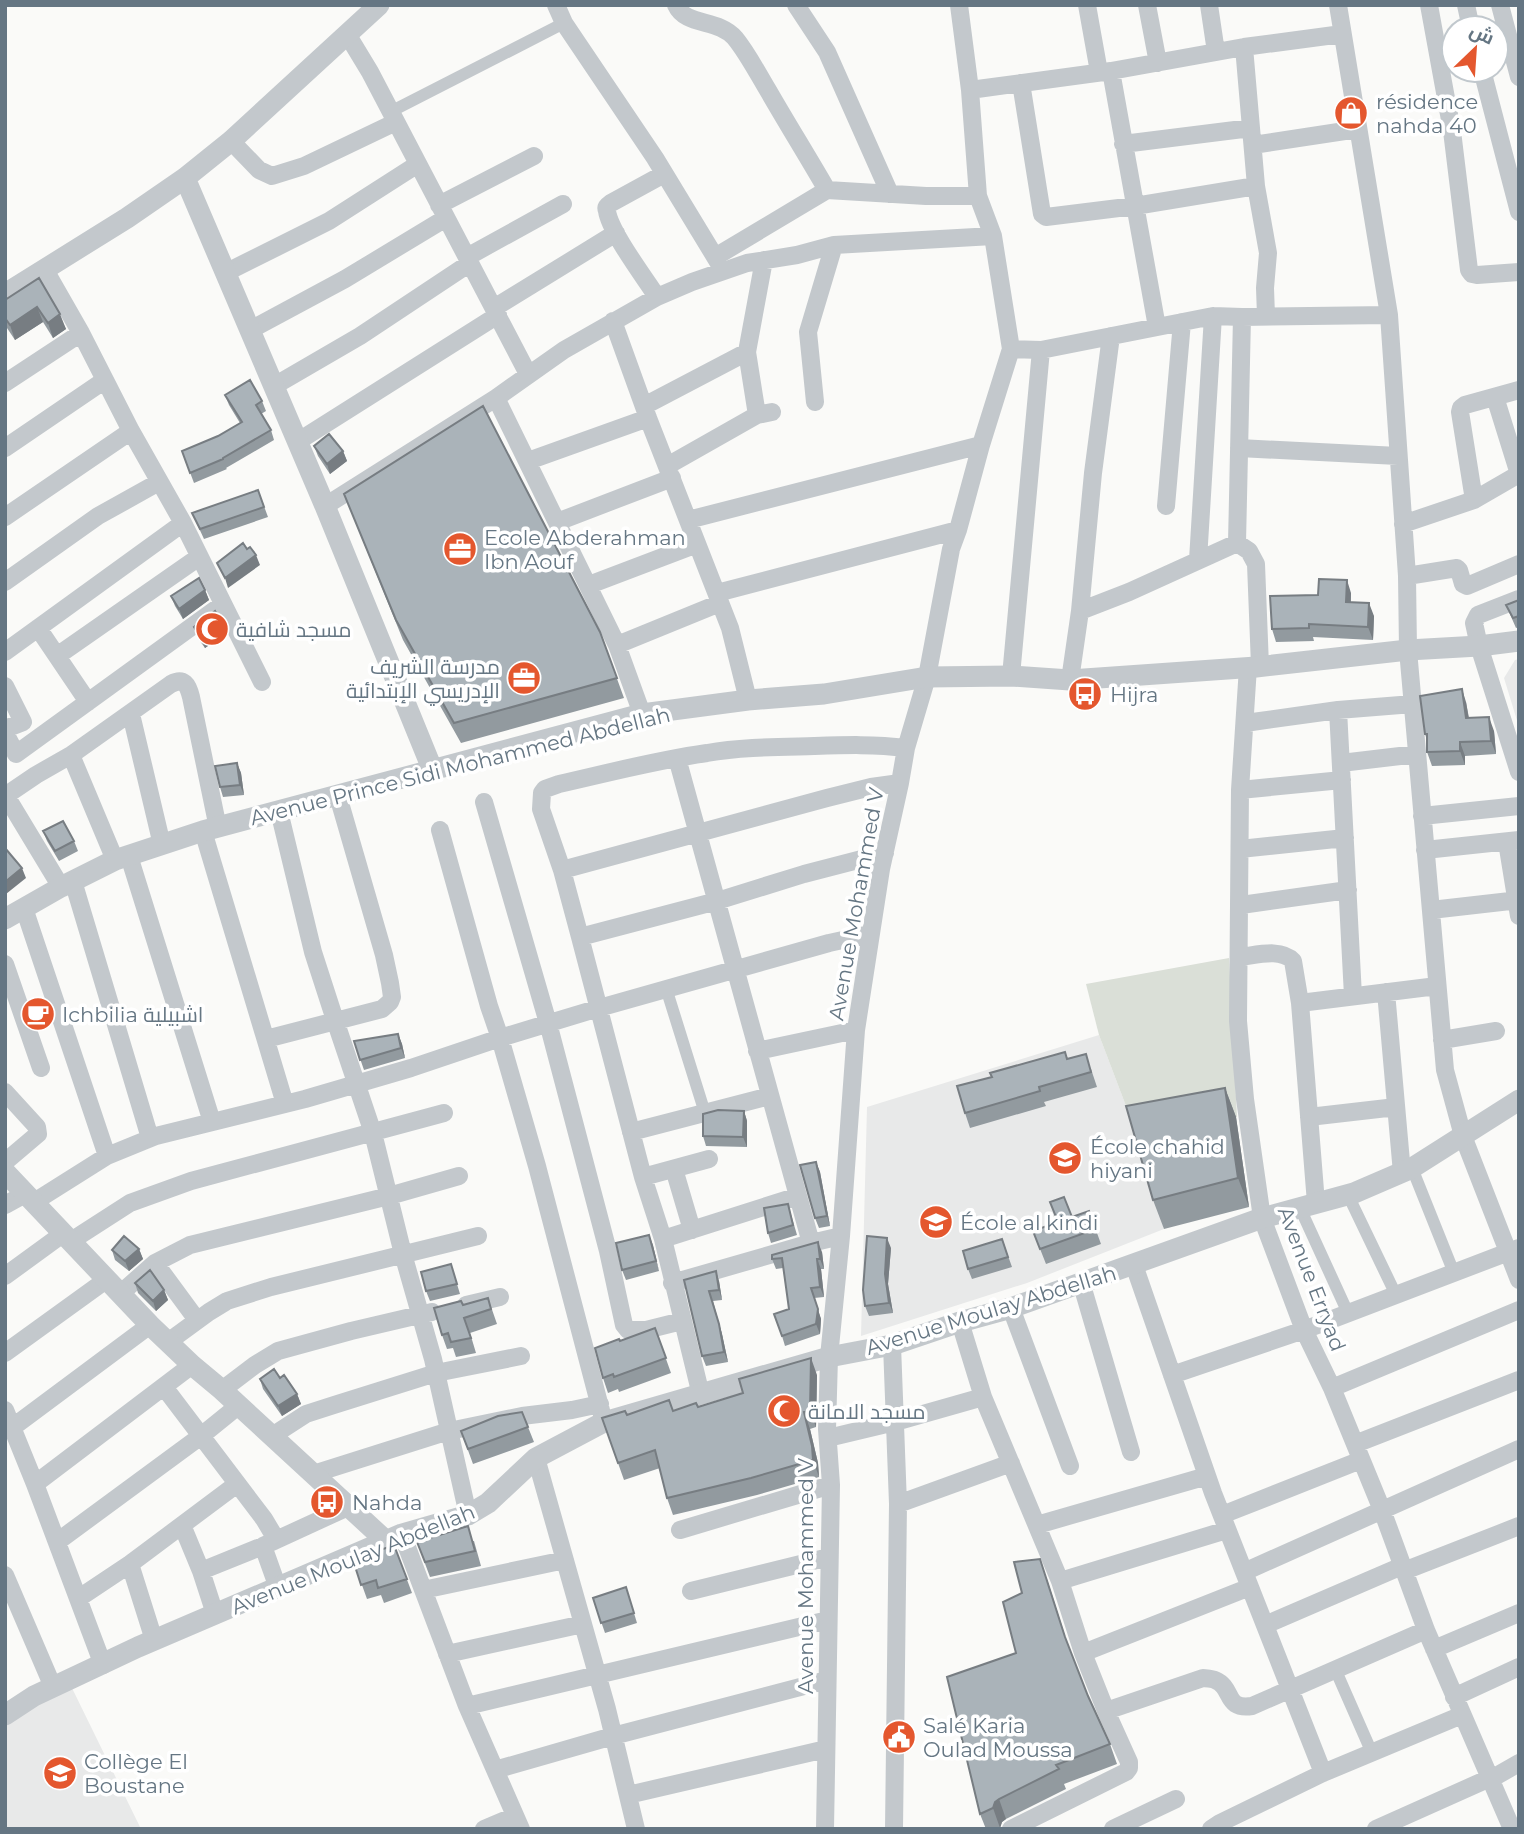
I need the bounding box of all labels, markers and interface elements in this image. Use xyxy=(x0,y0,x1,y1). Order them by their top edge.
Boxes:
north arrow xyxy=(1440,14,1510,84)
text: ش xyxy=(1466,18,1498,50)
place label: résidence nahda 40 xyxy=(1376,89,1478,138)
shop icon: résidence nahda 40 xyxy=(1332,94,1370,132)
place label: Ecole Abderahman Ibn Aouf xyxy=(484,525,686,574)
office icon: Ecole Abderahman Ibn Aouf xyxy=(441,530,479,568)
mosque icon: مسجد شافية xyxy=(193,610,231,648)
place label: مسجد شافية xyxy=(236,617,352,642)
place label: مدرسة الشريف الإدريسي الإبتدائية xyxy=(346,654,500,706)
office icon: مدرسة الشريف الإدريسي الإبتدائية xyxy=(505,659,543,697)
bus stop icon: Hijra xyxy=(1066,675,1104,713)
place label: Hijra xyxy=(1110,682,1158,707)
street label: Avenue Prince Sidi Mohammed Abdellah xyxy=(247,702,673,830)
street label: Avenue Mohammed V xyxy=(823,785,889,1022)
cafe icon: Ichbilia اشبيلية xyxy=(19,995,57,1033)
place label: Ichbilia اشبيلية xyxy=(62,1002,203,1027)
place label: École chahid hiyani xyxy=(1090,1134,1225,1183)
school or university icon: École chahid hiyani xyxy=(1046,1139,1084,1177)
school or university icon: École al kindi xyxy=(917,1203,955,1241)
street label: Avenue Erryad xyxy=(1273,1203,1351,1355)
place label: École al kindi xyxy=(960,1210,1098,1235)
street label: Avenue Moulay Abdellah xyxy=(863,1260,1119,1360)
mosque icon: مسجد الامانة xyxy=(765,1392,803,1430)
place label: مسجد الامانة xyxy=(808,1399,926,1424)
street label: Avenue Mohammed V xyxy=(793,1458,818,1694)
bus stop icon: Nahda xyxy=(308,1483,346,1521)
place label: Nahda xyxy=(352,1490,422,1515)
street label: Avenue Moulay Abdellah xyxy=(227,1499,479,1619)
place label: Salé Karia Oulad Moussa xyxy=(923,1713,1073,1762)
public building icon: Salé Karia Oulad Moussa xyxy=(880,1718,918,1756)
place label: Collège El Boustane xyxy=(84,1749,188,1798)
school or university icon: Collège El Boustane xyxy=(41,1754,79,1792)

